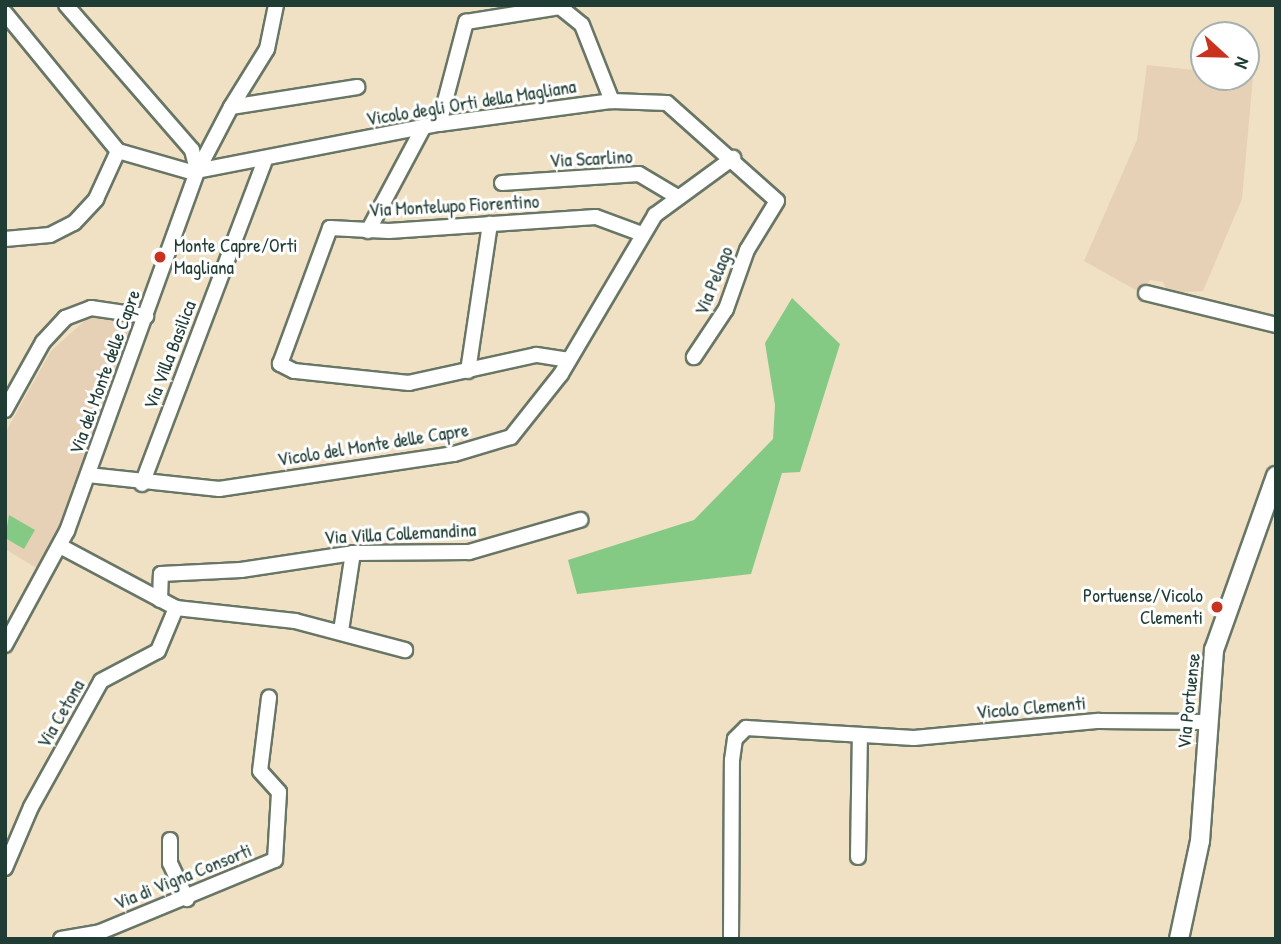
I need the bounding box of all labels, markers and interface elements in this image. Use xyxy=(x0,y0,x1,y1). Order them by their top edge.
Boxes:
north arrow xyxy=(1190,21,1260,91)
text: N xyxy=(1229,54,1257,73)
street label: Vicolo degli Orti della Magliana xyxy=(364,75,578,131)
street label: Via Scarlino xyxy=(549,145,633,173)
street label: Via Montelupo Fiorentino xyxy=(368,190,540,222)
place label: Monte Capre/Orti Magliana xyxy=(174,235,298,279)
street label: Via Pelago xyxy=(690,243,738,319)
marker: Monte Capre/Orti Magliana xyxy=(152,249,168,265)
street label: Via del Monte delle Capre xyxy=(65,287,145,457)
street label: Via Villa Basilica xyxy=(139,297,201,413)
street label: Vicolo del Monte delle Capre xyxy=(276,419,470,471)
street label: Via Villa Collemandina xyxy=(323,519,477,549)
place label: Portuense/Vicolo Clementi xyxy=(1083,585,1203,629)
marker: Portuense/Vicolo Clementi xyxy=(1209,599,1225,615)
street label: Via Portuense xyxy=(1173,652,1205,750)
street label: Via Cetona xyxy=(32,676,90,752)
street label: Vicolo Clementi xyxy=(975,692,1087,724)
street label: Via di Vigna Consorti xyxy=(111,839,255,915)

